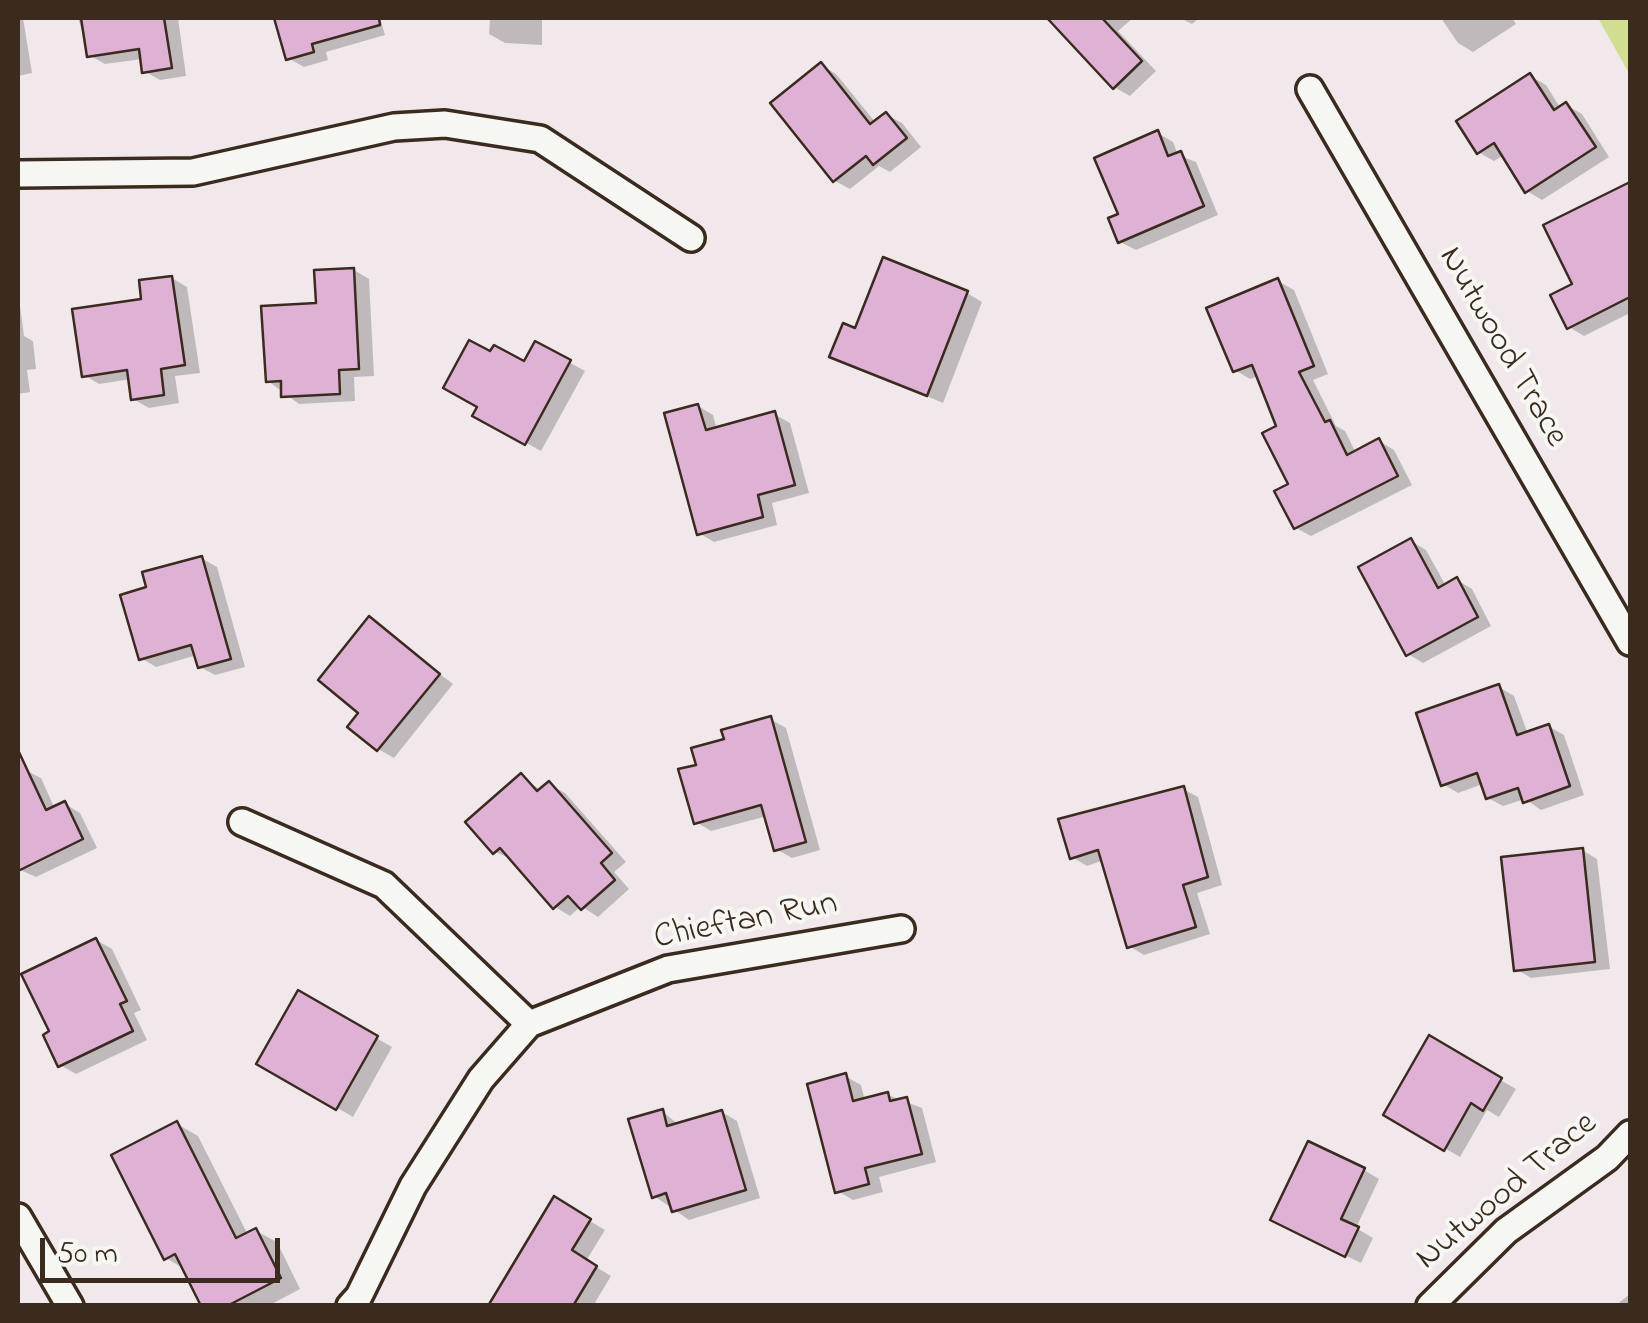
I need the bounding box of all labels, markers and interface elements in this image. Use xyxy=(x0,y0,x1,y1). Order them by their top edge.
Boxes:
street label: Nutwood Trace xyxy=(1427,241,1575,455)
street label: Chieftan Run xyxy=(651,885,841,961)
street label: Nutwood Trace xyxy=(1409,1105,1607,1281)
scale bar xyxy=(45,1218,285,1280)
text: 50 m xyxy=(57,1233,118,1277)

